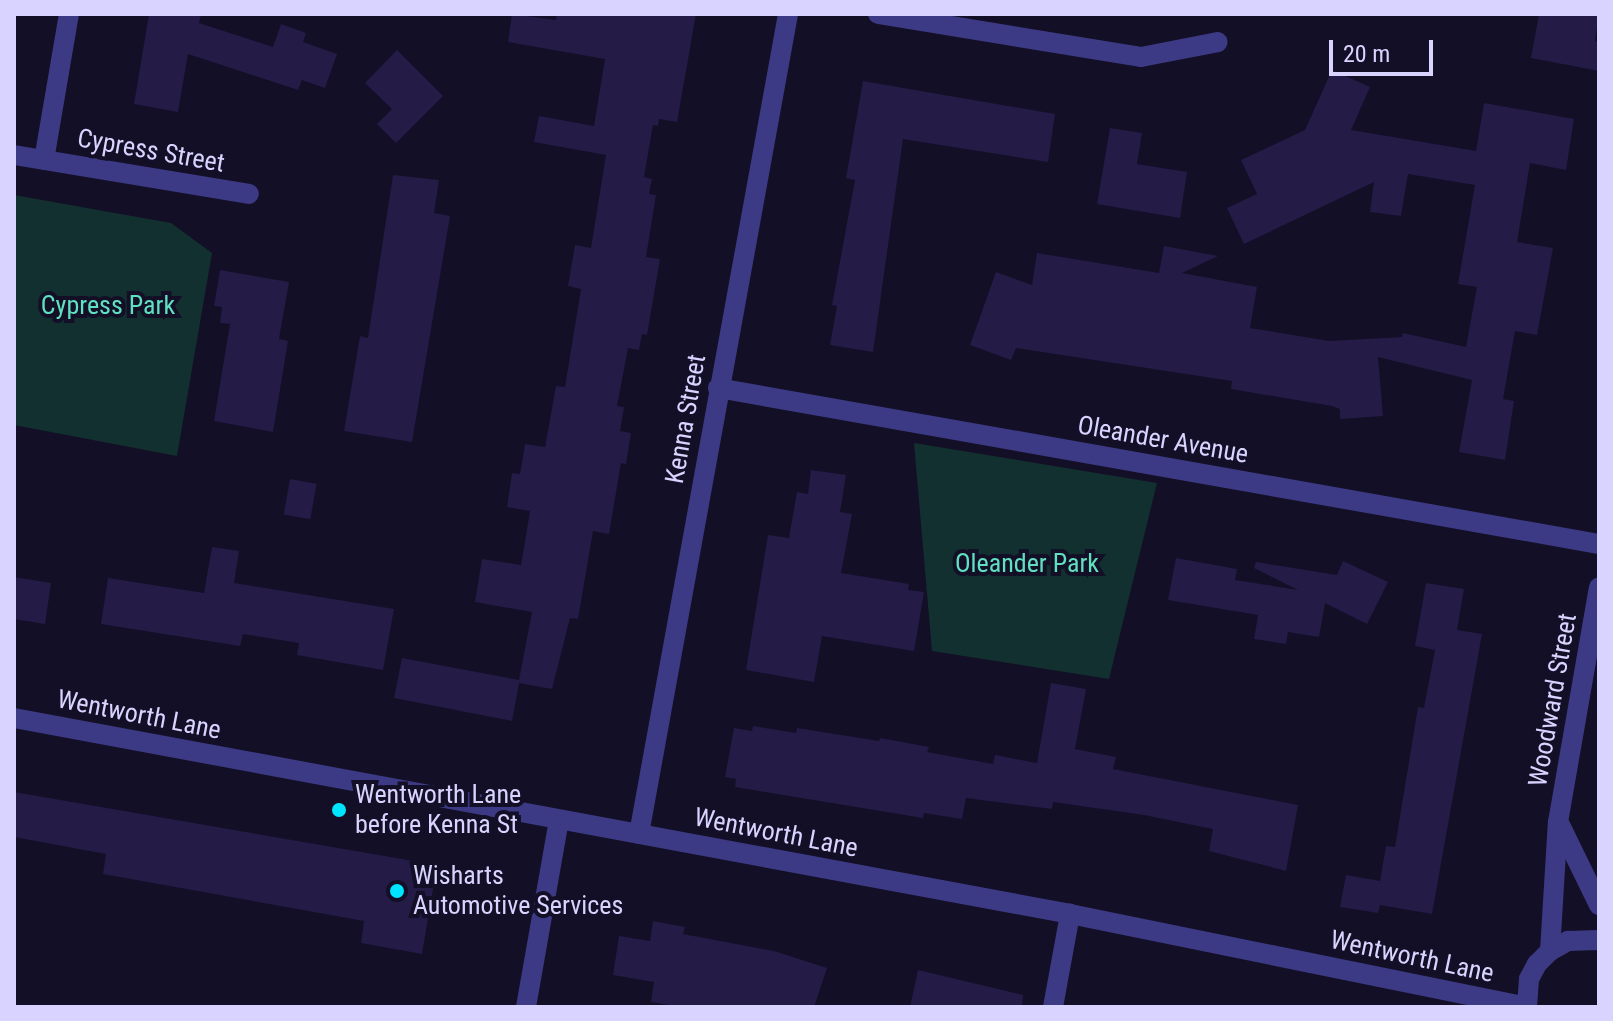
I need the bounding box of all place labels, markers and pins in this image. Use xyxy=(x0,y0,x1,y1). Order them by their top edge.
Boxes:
place label: Wentworth Lane before Kenna St xyxy=(355,779,521,840)
marker: Wentworth Lane before Kenna St xyxy=(330,801,348,819)
place label: Wisharts Automotive Services xyxy=(413,860,623,922)
marker: Wisharts Automotive Services xyxy=(388,882,406,900)

